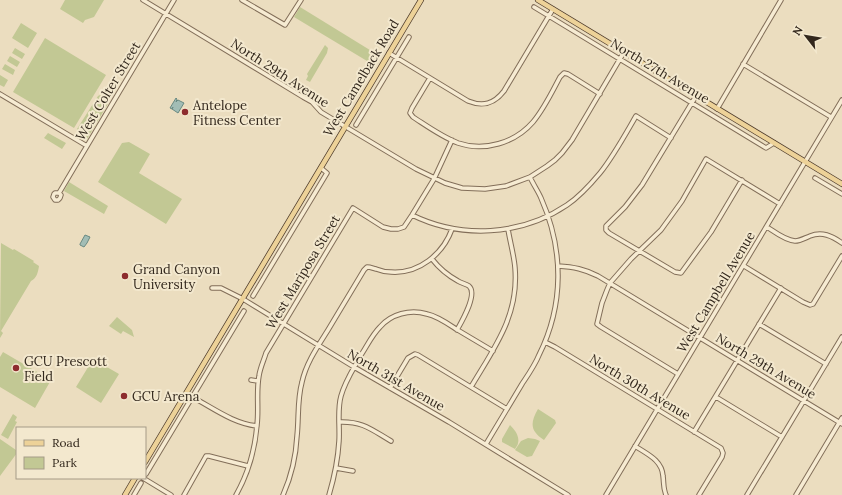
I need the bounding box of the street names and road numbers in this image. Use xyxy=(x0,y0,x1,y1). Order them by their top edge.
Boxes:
street label: West Camelback Road xyxy=(319,16,403,140)
street label: North 29th Avenue xyxy=(227,35,333,111)
street label: North 27th Avenue xyxy=(607,35,713,107)
street label: West Colter Street xyxy=(72,39,144,143)
street label: West Mariposa Street xyxy=(262,212,344,332)
street label: West Campbell Avenue xyxy=(673,228,759,356)
street label: North 29th Avenue xyxy=(713,329,819,403)
street label: North 31st Avenue xyxy=(344,345,448,415)
street label: North 30th Avenue xyxy=(586,350,694,424)

